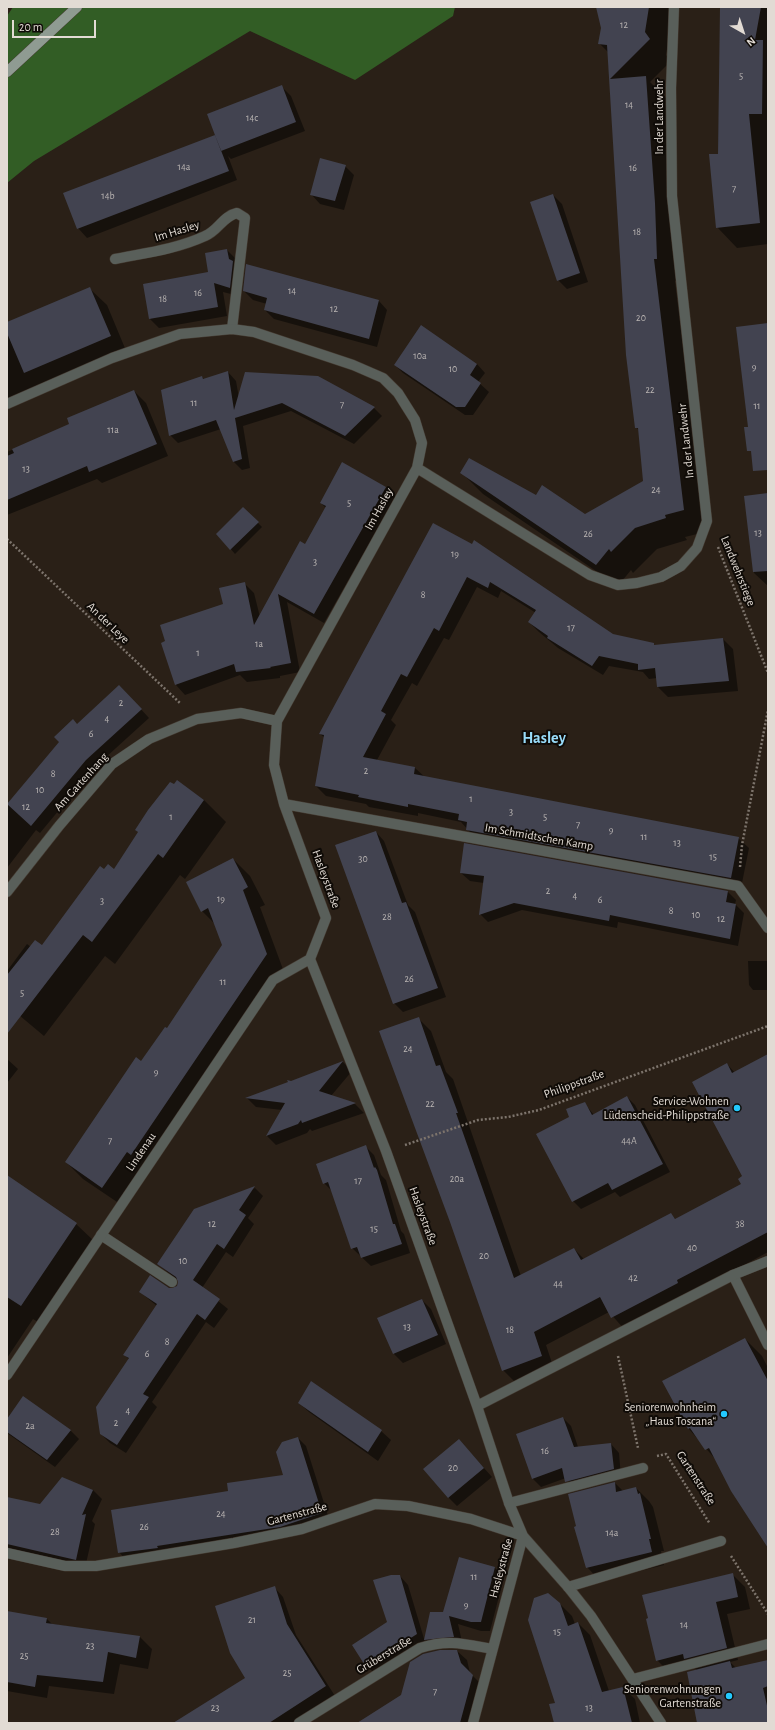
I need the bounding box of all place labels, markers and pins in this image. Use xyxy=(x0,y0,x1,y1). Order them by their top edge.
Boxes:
place label: Service-Wohnen Lüdenscheid-Philippstraße xyxy=(603,1094,729,1122)
marker: Service-Wohnen Lüdenscheid-Philippstraße xyxy=(732,1103,742,1113)
place label: Seniorenwohnheim „Haus Toscana“ xyxy=(624,1400,716,1428)
marker: Seniorenwohnheim „Haus Toscana“ xyxy=(719,1409,729,1419)
place label: Seniorenwohnungen Gartenstraße xyxy=(624,1682,721,1710)
marker: Seniorenwohnungen Gartenstraße xyxy=(724,1691,734,1701)

